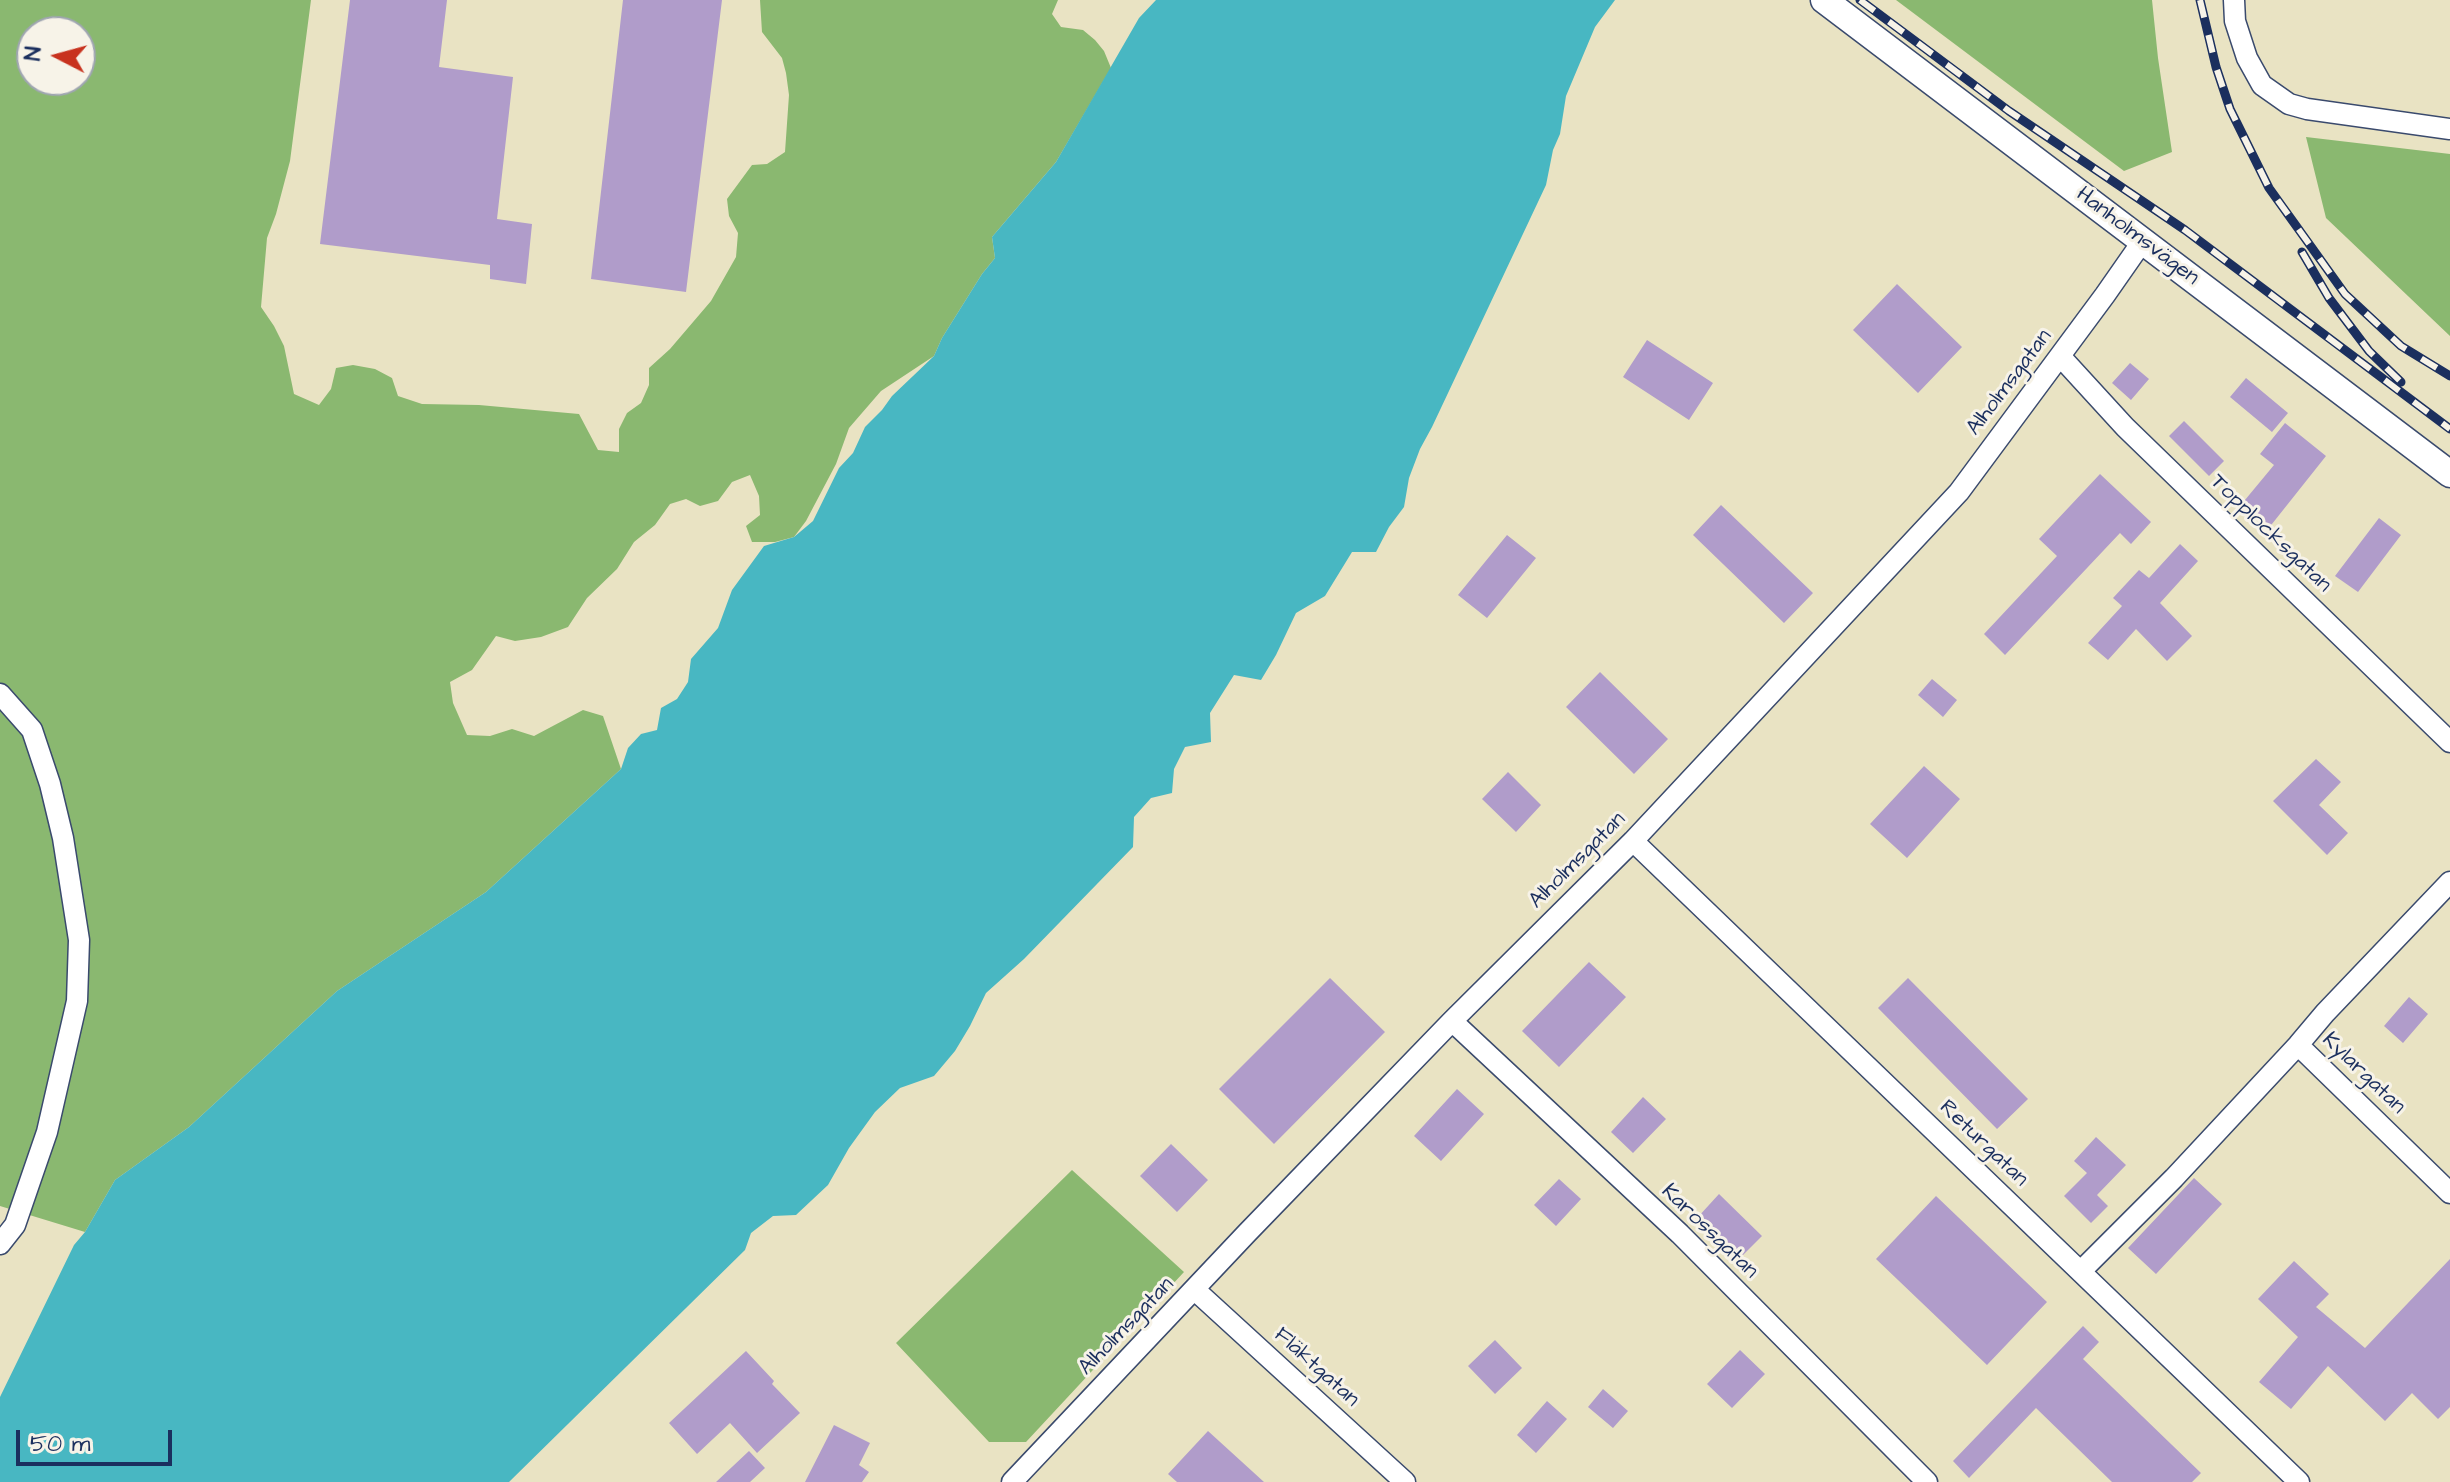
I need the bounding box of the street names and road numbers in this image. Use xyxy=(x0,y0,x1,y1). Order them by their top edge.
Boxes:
street label: Hanholmsvägen xyxy=(2070,182,2204,292)
street label: Alholmsgatan xyxy=(1962,325,2058,441)
street label: Topplocksgatan xyxy=(2204,469,2336,599)
street label: Alholmsgatan xyxy=(1524,807,1632,915)
street label: Kylargatan xyxy=(2316,1028,2410,1120)
street label: Returgatan xyxy=(1933,1095,2033,1193)
street label: Karossgatan xyxy=(1655,1179,1763,1285)
street label: Alholmsgatan xyxy=(1074,1272,1180,1382)
street label: Fläktgatan xyxy=(1268,1323,1364,1413)

